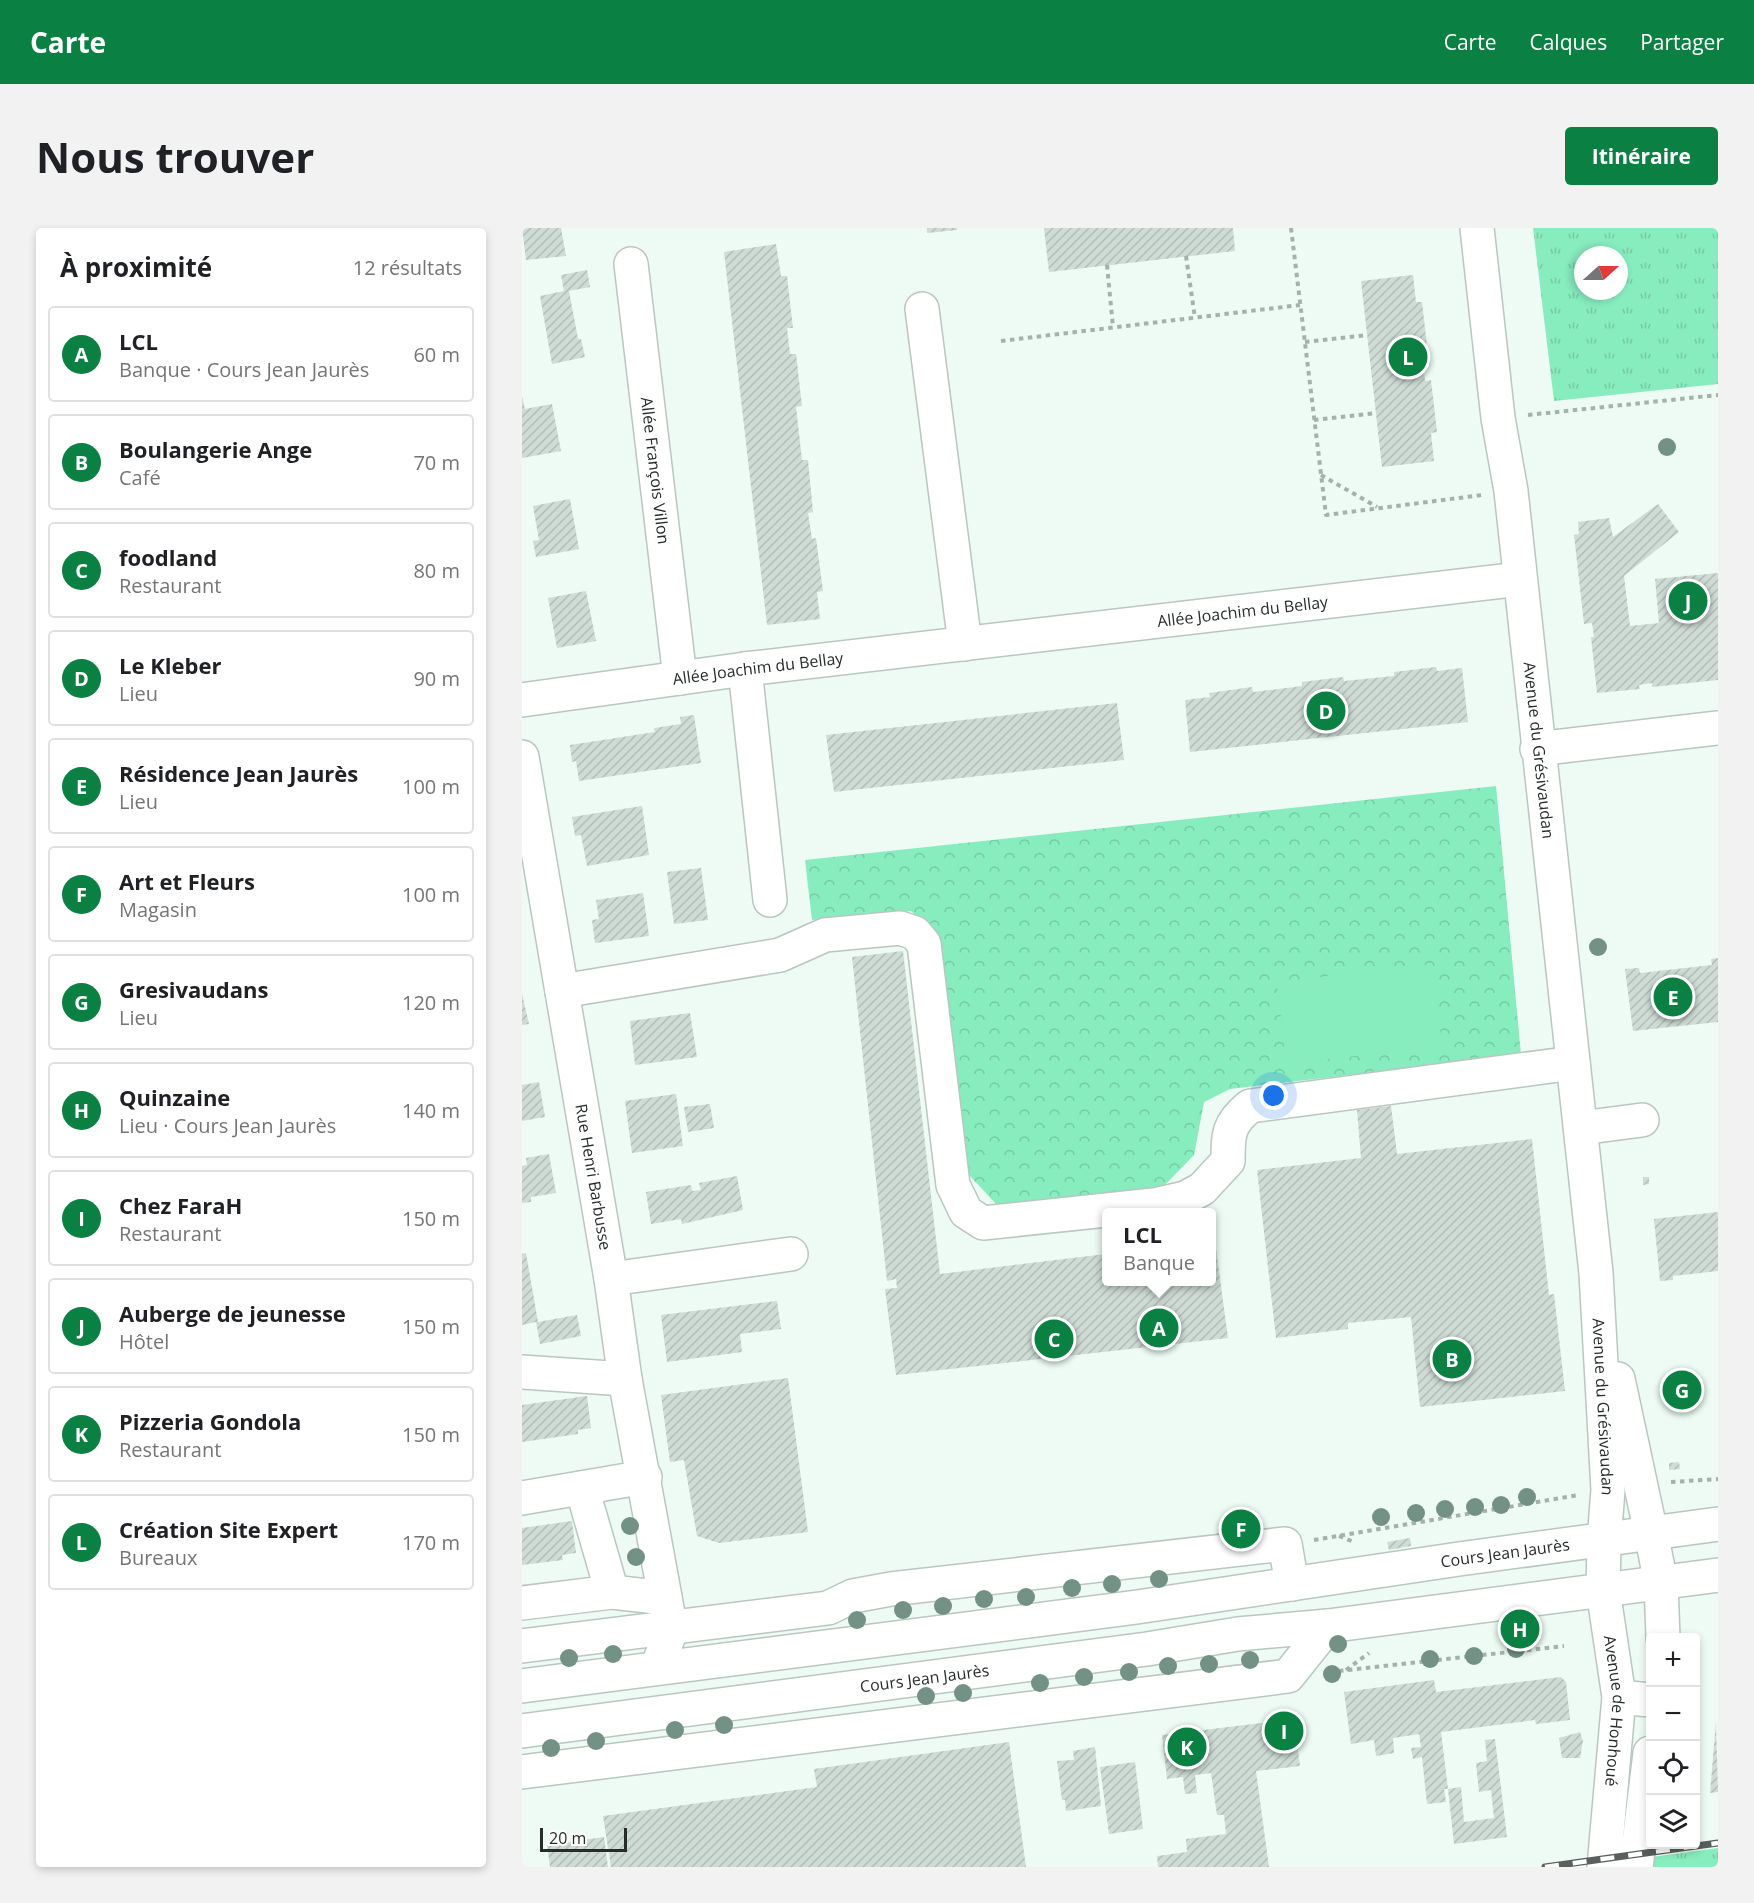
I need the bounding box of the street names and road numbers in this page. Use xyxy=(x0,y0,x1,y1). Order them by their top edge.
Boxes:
street label: Allée François Villon xyxy=(636,396,675,545)
street label: Allée Joachim du Bellay xyxy=(1156,590,1330,632)
street label: Allée Joachim du Bellay xyxy=(671,647,845,690)
street label: Avenue du Grésivaudan xyxy=(1519,661,1560,840)
street label: Rue Henri Barbusse xyxy=(570,1102,617,1252)
street label: Avenue du Grésivaudan xyxy=(1588,1318,1619,1496)
street label: Cours Jean Jaurès xyxy=(1439,1533,1571,1573)
street label: Avenue de Honhoué xyxy=(1599,1634,1630,1788)
street label: Cours Jean Jaurès xyxy=(859,1659,990,1698)

